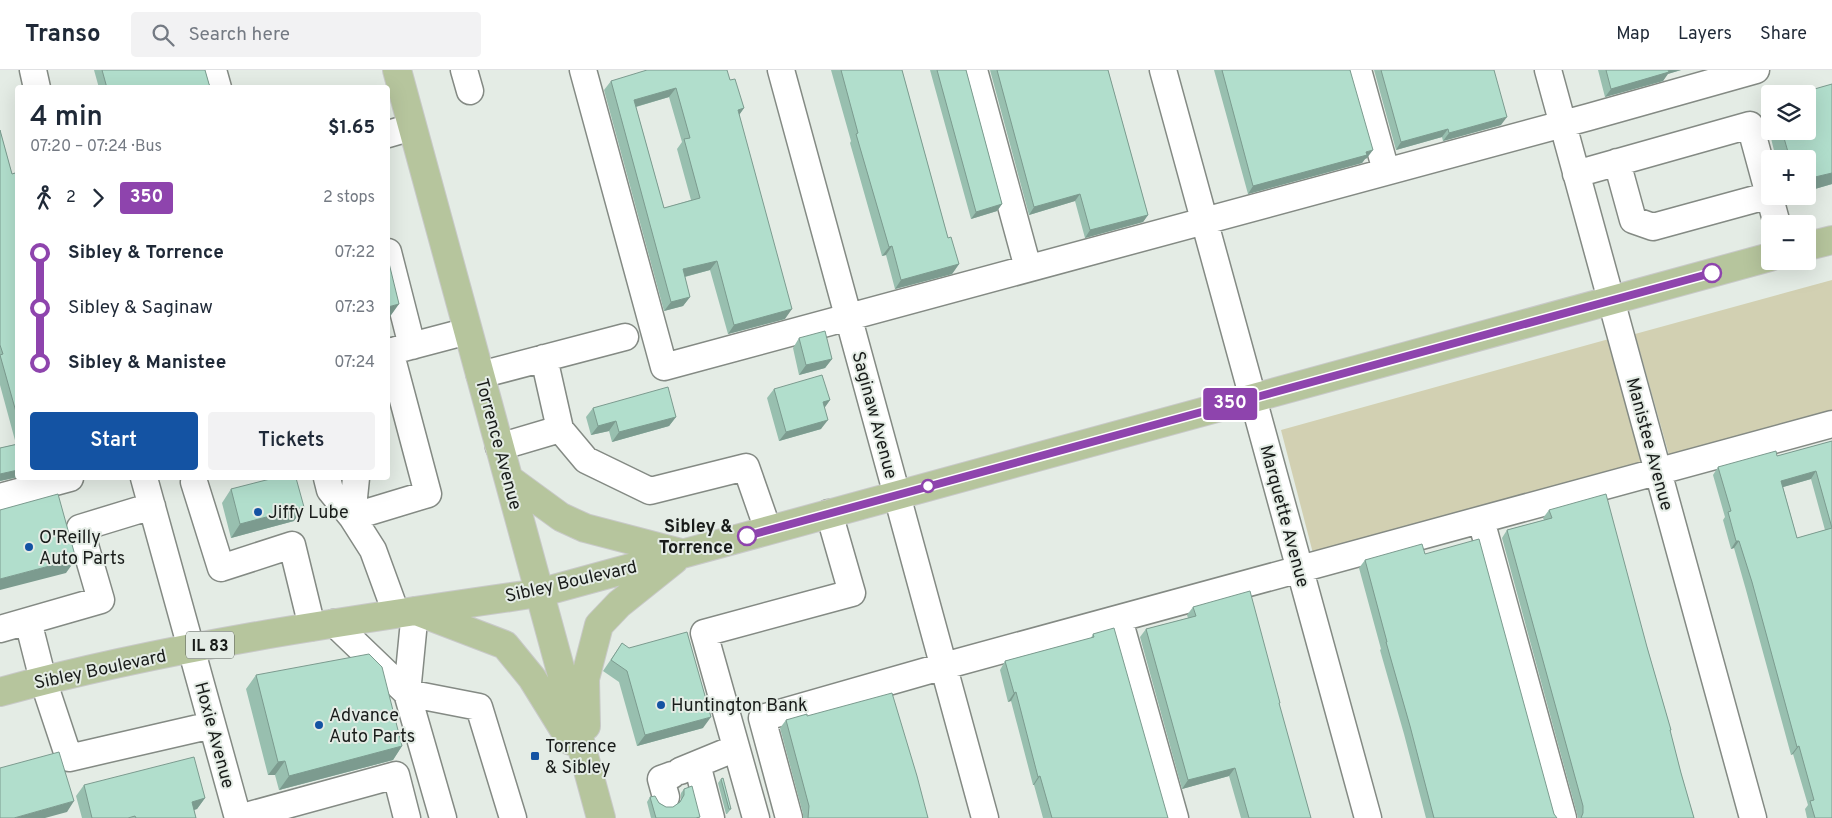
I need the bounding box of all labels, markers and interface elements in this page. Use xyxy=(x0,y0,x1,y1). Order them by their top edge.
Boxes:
search box xyxy=(131,12,481,57)
text: Transo xyxy=(25,20,101,50)
icon: search xyxy=(149,21,177,49)
text: Search here xyxy=(189,23,290,47)
text: Map xyxy=(1616,23,1650,46)
text: Layers xyxy=(1678,23,1732,46)
text: Share xyxy=(1760,23,1807,46)
map controls xyxy=(1761,85,1816,270)
button: layers xyxy=(1761,85,1816,140)
text: 4 min xyxy=(30,100,103,136)
text: $1.65 xyxy=(328,116,375,140)
text: 07:20 – 07:24 · Bus xyxy=(30,137,162,157)
button: + xyxy=(1761,150,1816,205)
icon: walk xyxy=(30,184,58,212)
icon: forward xyxy=(84,184,112,212)
text: 350 xyxy=(130,186,163,209)
text: 2 xyxy=(66,188,76,208)
text: 2 stops xyxy=(323,188,375,208)
button: − xyxy=(1761,215,1816,270)
text: Sibley & Torrence xyxy=(68,241,224,265)
text: 07:22 xyxy=(334,243,375,263)
unlabelled marker xyxy=(1702,263,1722,283)
text: Sibley & Saginaw xyxy=(68,296,213,320)
text: 07:23 xyxy=(334,298,375,318)
street label: Saginaw Avenue xyxy=(845,349,902,482)
text: Sibley & Manistee xyxy=(68,351,226,375)
text: 07:24 xyxy=(334,353,375,373)
street label: Manistee Avenue xyxy=(1620,375,1677,513)
street label: Torrence Avenue xyxy=(469,376,526,513)
line badge: 350 xyxy=(1201,388,1259,420)
text: 350 xyxy=(1213,392,1247,415)
button: Start xyxy=(30,412,198,470)
button: Tickets xyxy=(208,412,375,470)
street label: Marquette Avenue xyxy=(1253,443,1314,590)
unlabelled marker xyxy=(921,479,935,493)
place label: Jiffy Lube xyxy=(268,502,349,525)
marker: Jiffy Lube xyxy=(252,506,264,518)
place label: Sibley & Torrence xyxy=(659,516,733,560)
marker: Sibley & Torrence xyxy=(737,526,757,546)
place label: O'Reilly Auto Parts xyxy=(39,527,125,571)
marker: O'Reilly Auto Parts xyxy=(23,541,35,553)
street label: Sibley Boulevard xyxy=(503,556,640,609)
road number: IL 83 xyxy=(186,632,234,658)
street label: Sibley Boulevard xyxy=(32,645,169,696)
street label: Hoxie Avenue xyxy=(188,679,239,791)
place label: Huntington Bank xyxy=(671,695,808,718)
marker: Huntington Bank xyxy=(655,699,667,711)
place label: Advance Auto Parts xyxy=(329,705,415,749)
marker: Advance Auto Parts xyxy=(313,719,325,731)
place label: Torrence & Sibley xyxy=(545,736,616,780)
marker: Torrence & Sibley xyxy=(529,750,541,762)

